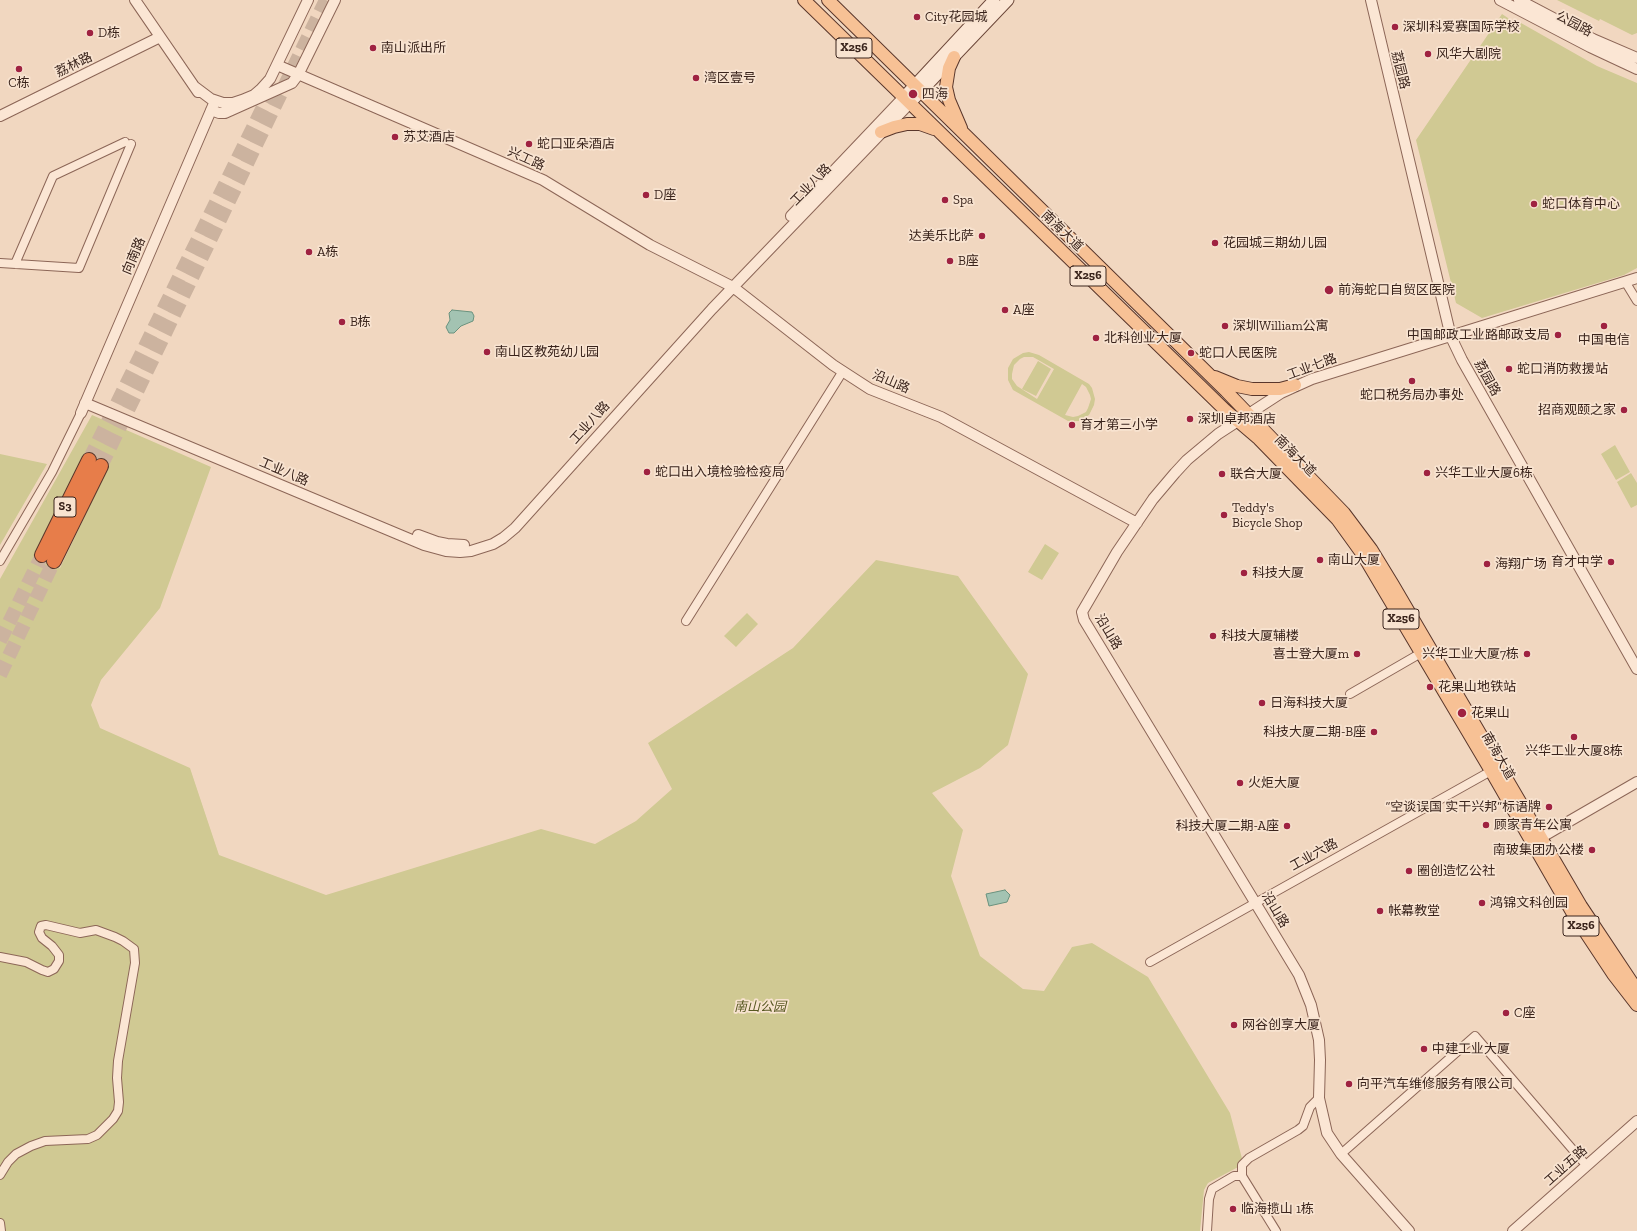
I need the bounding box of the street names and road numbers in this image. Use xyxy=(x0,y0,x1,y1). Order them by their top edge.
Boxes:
street label: 公园路 xyxy=(1553,8,1595,40)
road number: X256 xyxy=(836,38,872,58)
street label: 荔林路 xyxy=(53,49,95,81)
street label: 荔园路 xyxy=(1388,49,1412,91)
street label: 兴工路 xyxy=(505,144,547,174)
street label: 工业八路 xyxy=(787,161,835,209)
street label: 南海大道 xyxy=(1038,207,1086,255)
street label: 向南路 xyxy=(119,235,149,277)
road number: X256 xyxy=(1070,266,1106,286)
street label: 工业七路 xyxy=(1285,351,1339,383)
street label: 荔园路 xyxy=(1471,357,1503,399)
street label: 沿山路 xyxy=(870,367,912,397)
street label: 工业八路 xyxy=(567,398,613,448)
street label: 南海大道 xyxy=(1271,432,1319,480)
street label: 工业八路 xyxy=(257,455,311,489)
road number: S3 xyxy=(54,497,76,517)
road number: X256 xyxy=(1383,609,1419,629)
street label: 沿山路 xyxy=(1091,611,1125,653)
street label: 南海大道 xyxy=(1478,730,1518,782)
street label: 工业六路 xyxy=(1287,836,1341,874)
street label: 沿山路 xyxy=(1258,889,1292,931)
road number: X256 xyxy=(1563,916,1599,936)
street label: 工业五路 xyxy=(1541,1143,1591,1189)

